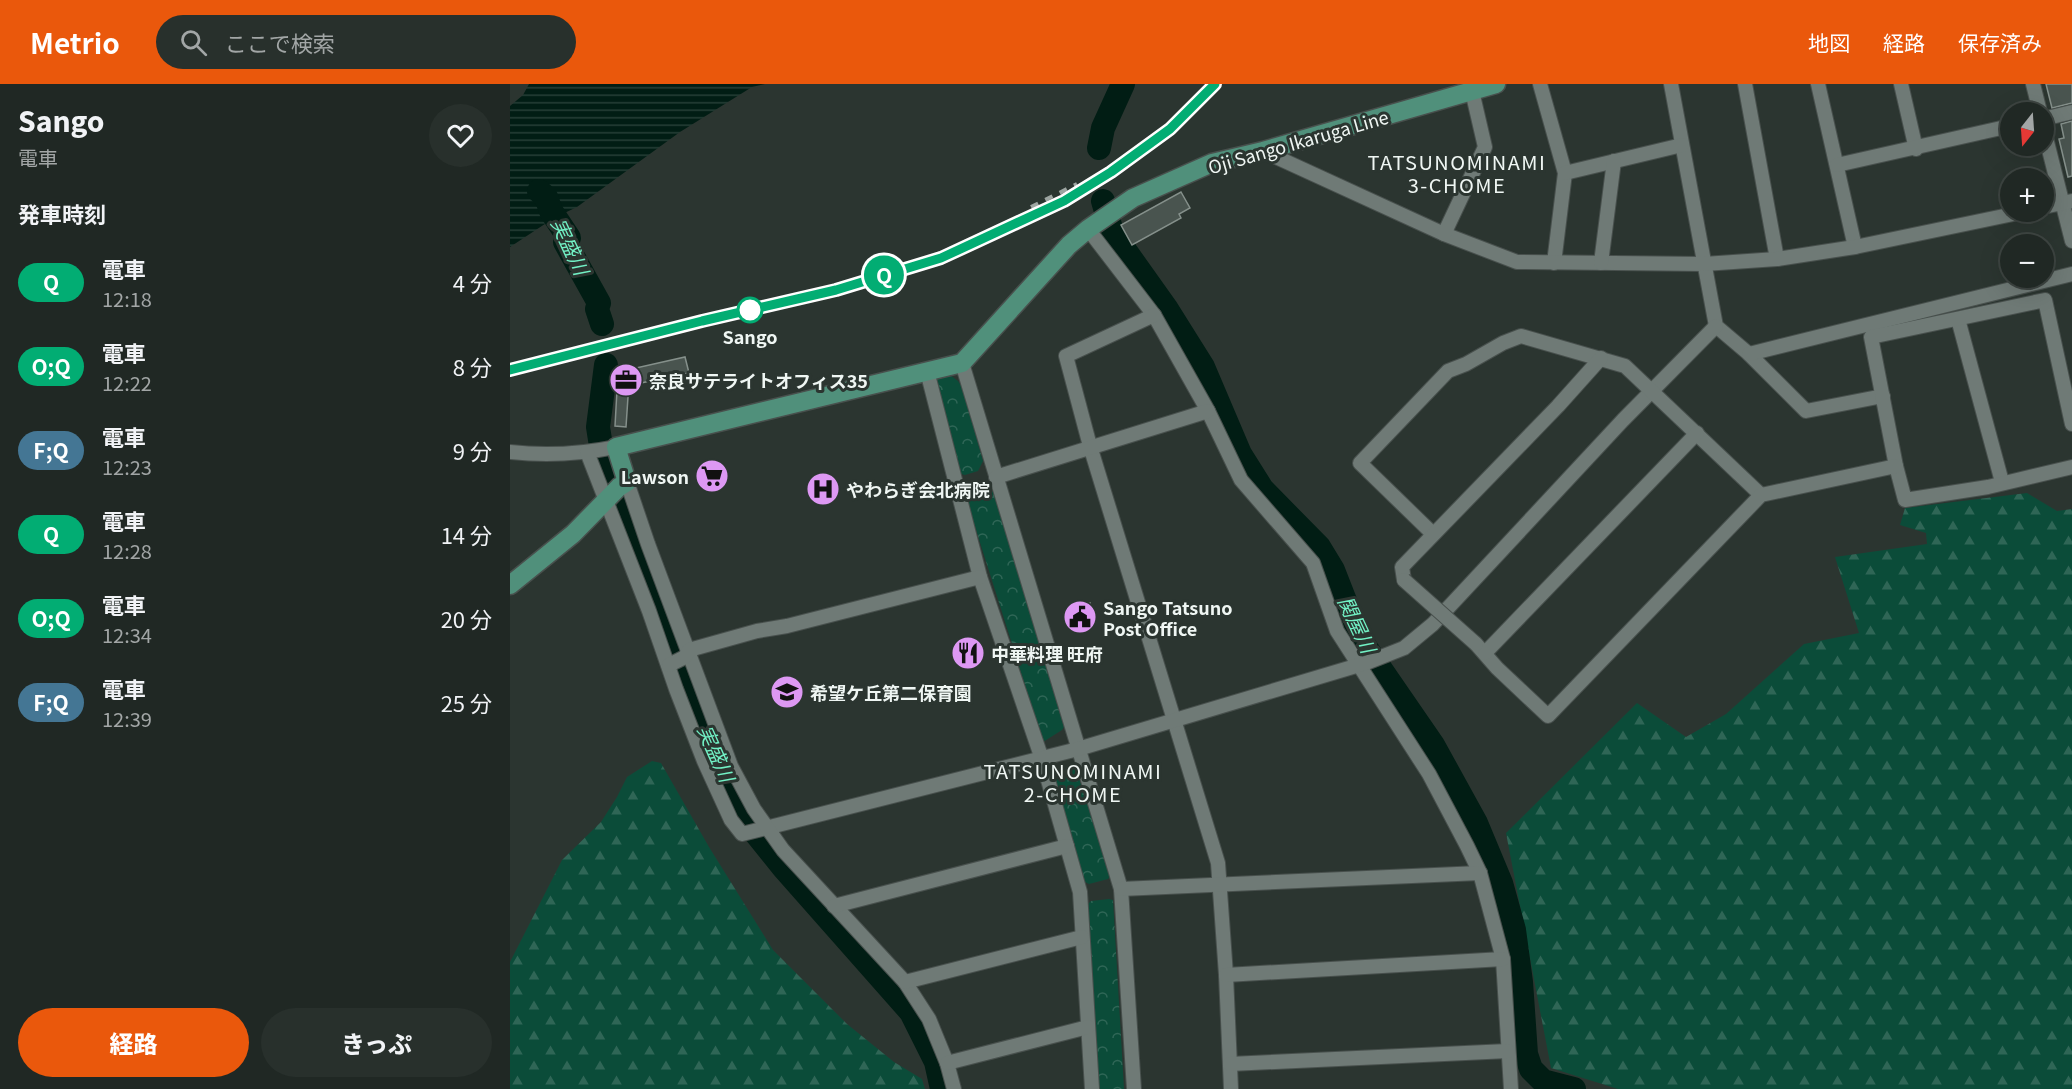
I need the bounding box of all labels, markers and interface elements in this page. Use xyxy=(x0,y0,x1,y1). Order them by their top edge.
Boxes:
search box xyxy=(156,15,576,69)
text: Metrio xyxy=(30,22,120,62)
icon: search xyxy=(177,26,210,59)
text: ここで検索 xyxy=(225,26,335,58)
text: 地図 xyxy=(1808,27,1850,57)
text: 経路 xyxy=(1883,27,1925,57)
text: 保存済み xyxy=(1958,27,2042,57)
text: Sango xyxy=(18,100,105,140)
north arrow xyxy=(2000,102,2054,156)
map controls xyxy=(2000,102,2054,288)
street label: Oji Sango Ikaruga Line xyxy=(1205,103,1391,179)
button: heart xyxy=(429,104,492,167)
text: 電車 xyxy=(18,143,58,172)
district label: TATSUNOMINAMI 3-CHOME xyxy=(1368,147,1546,199)
button: + xyxy=(2000,168,2054,222)
text: 発車時刻 xyxy=(18,197,106,229)
water label: 実盛川 xyxy=(545,213,598,281)
button: − xyxy=(2000,234,2054,288)
text: 電車 xyxy=(102,252,146,284)
line badge: Q xyxy=(864,256,904,294)
text: Q xyxy=(876,260,892,290)
text: 4 分 xyxy=(453,266,492,298)
text: Q xyxy=(43,267,59,297)
text: 12:18 xyxy=(102,284,152,313)
marker: Sango xyxy=(737,297,763,323)
place label: Sango xyxy=(723,323,777,349)
text: 電車 xyxy=(102,336,146,368)
text: 8 分 xyxy=(453,350,492,382)
text: O;Q xyxy=(31,351,71,381)
office icon: 奈良サテライトオフィス35 xyxy=(608,362,644,398)
place label: 奈良サテライトオフィス35 xyxy=(649,367,868,393)
text: 12:22 xyxy=(102,368,152,397)
text: 電車 xyxy=(102,420,146,452)
text: 9 分 xyxy=(453,434,492,466)
text: F;Q xyxy=(33,435,69,465)
text: 12:23 xyxy=(102,452,152,481)
supermarket icon: Lawson xyxy=(694,458,730,494)
place label: Lawson xyxy=(621,463,689,489)
hospital icon: やわらぎ会北病院 xyxy=(805,471,841,507)
place label: やわらぎ会北病院 xyxy=(846,476,990,502)
text: 電車 xyxy=(102,504,146,536)
text: 14 分 xyxy=(441,518,492,550)
text: Q xyxy=(43,519,59,549)
text: 12:28 xyxy=(102,536,152,565)
text: 電車 xyxy=(102,588,146,620)
water label: 関屋川 xyxy=(1332,591,1385,659)
place label: Sango Tatsuno Post Office xyxy=(1103,594,1233,641)
public building icon: Sango Tatsuno Post Office xyxy=(1062,599,1098,635)
text: 20 分 xyxy=(441,602,492,634)
text: O;Q xyxy=(31,603,71,633)
text: 12:34 xyxy=(102,620,152,649)
restaurant icon: 中華料理 旺府 xyxy=(950,635,986,671)
place label: 中華料理 旺府 xyxy=(991,640,1103,666)
text: 電車 xyxy=(102,672,146,704)
school or university icon: 希望ケ丘第二保育園 xyxy=(769,674,805,710)
place label: 希望ケ丘第二保育園 xyxy=(810,679,972,705)
text: 25 分 xyxy=(441,686,492,718)
text: F;Q xyxy=(33,687,69,717)
text: 12:39 xyxy=(102,704,152,733)
water label: 実盛川 xyxy=(692,720,743,788)
district label: TATSUNOMINAMI 2-CHOME xyxy=(984,756,1162,808)
button: 経路 xyxy=(18,1008,249,1077)
button: きっぷ xyxy=(261,1008,492,1077)

